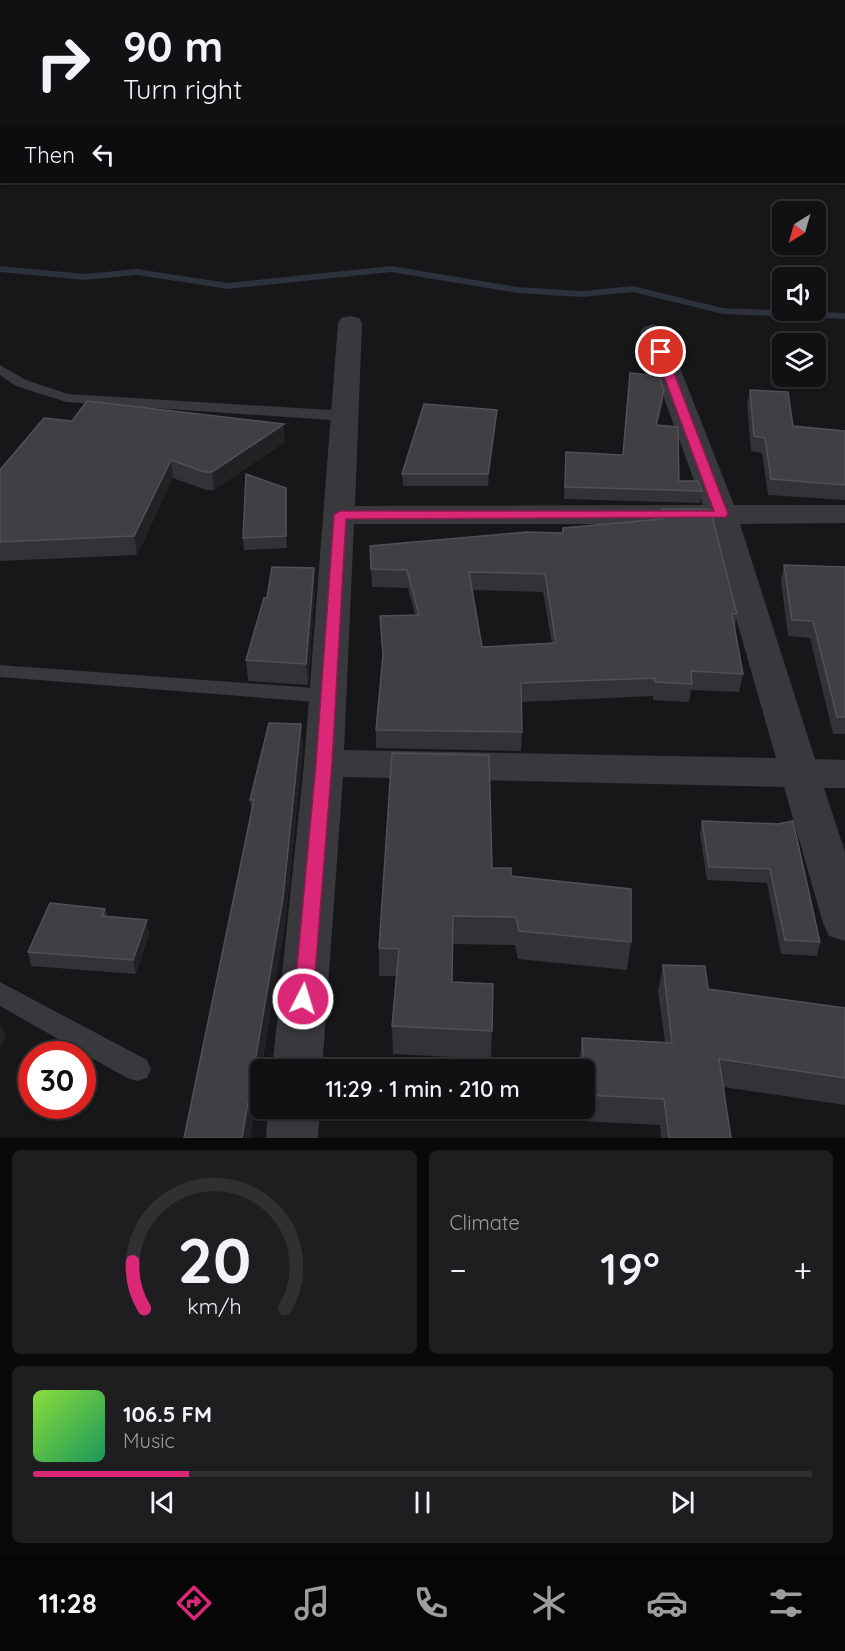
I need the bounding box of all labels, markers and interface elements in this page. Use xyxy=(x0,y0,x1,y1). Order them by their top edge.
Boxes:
text: 90 m xyxy=(123,20,223,73)
icon: right xyxy=(24,24,102,102)
text: Turn right xyxy=(123,72,242,106)
icon: left xyxy=(87,138,120,171)
text: Then xyxy=(24,141,75,169)
north arrow xyxy=(772,201,826,255)
map controls xyxy=(772,201,826,387)
button: sound xyxy=(772,267,826,321)
pin xyxy=(635,326,686,377)
button: layers xyxy=(772,333,826,387)
icon: arrive xyxy=(644,335,677,368)
position arrow xyxy=(271,967,335,1031)
speed limit sign: 30 xyxy=(18,1041,96,1119)
text: 11:29 · 1 min · 210 m xyxy=(325,1075,520,1103)
text: Climate xyxy=(450,1210,520,1235)
text: 20 xyxy=(177,1221,251,1299)
text: 19° xyxy=(600,1240,660,1296)
text: − xyxy=(450,1249,467,1290)
text: + xyxy=(793,1249,812,1290)
text: km/h xyxy=(187,1293,241,1319)
text: 106.5 FM xyxy=(123,1400,212,1428)
text: Music xyxy=(123,1428,175,1453)
icon: previous xyxy=(146,1486,179,1519)
icon: pause xyxy=(406,1486,439,1519)
icon: next xyxy=(666,1486,699,1519)
icon: directions xyxy=(173,1582,215,1624)
icon: music xyxy=(291,1582,333,1624)
icon: phone xyxy=(410,1582,452,1624)
icon: climate xyxy=(528,1582,570,1624)
icon: car xyxy=(646,1582,688,1624)
icon: filters xyxy=(765,1582,807,1624)
text: 11:28 xyxy=(38,1586,97,1620)

